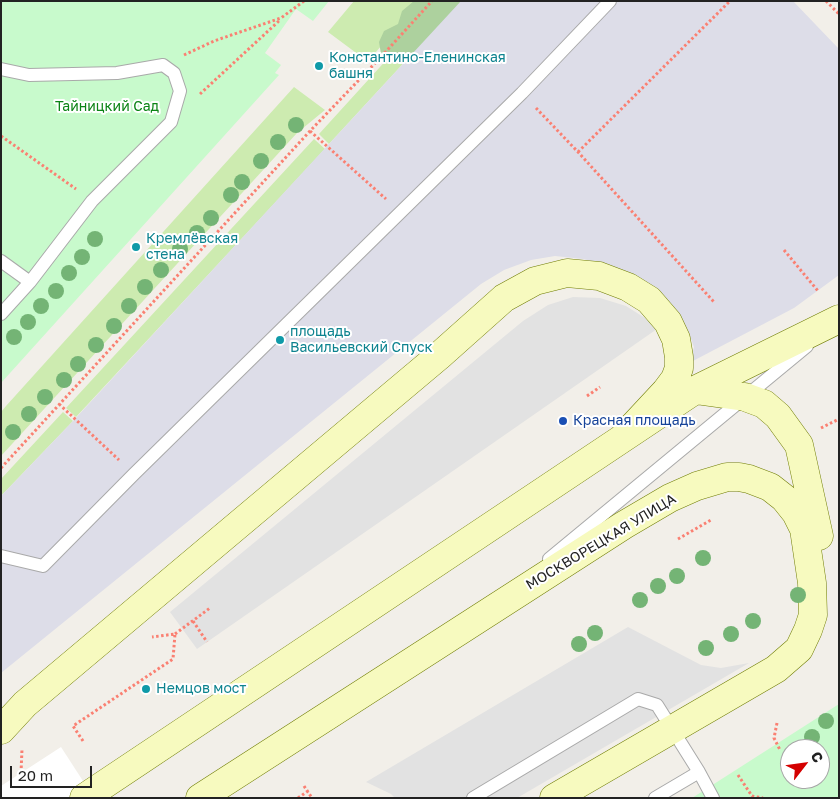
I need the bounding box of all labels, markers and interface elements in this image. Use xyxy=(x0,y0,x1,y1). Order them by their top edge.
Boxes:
place label: Константино-Еленинская башня xyxy=(329,50,506,82)
marker: Константино-Еленинская башня xyxy=(313,60,325,72)
park label: Тайницкий Сад xyxy=(55,99,159,115)
place label: Кремлёвская стена xyxy=(146,231,238,264)
marker: Кремлёвская стена xyxy=(130,241,142,253)
place label: площадь Васильевский Спуск xyxy=(290,324,433,357)
marker: площадь Васильевский Спуск xyxy=(274,334,286,346)
place label: Красная площадь xyxy=(573,413,695,429)
marker: Красная площадь xyxy=(557,415,569,427)
street label: МОСКВОРЕЦКАЯ УЛИЦА xyxy=(523,491,679,593)
place label: Немцов мост xyxy=(156,681,246,697)
marker: Немцов мост xyxy=(140,683,152,695)
north arrow xyxy=(780,739,830,789)
text: С xyxy=(808,748,827,765)
scale bar xyxy=(12,756,95,788)
text: 20 m xyxy=(18,766,53,784)

